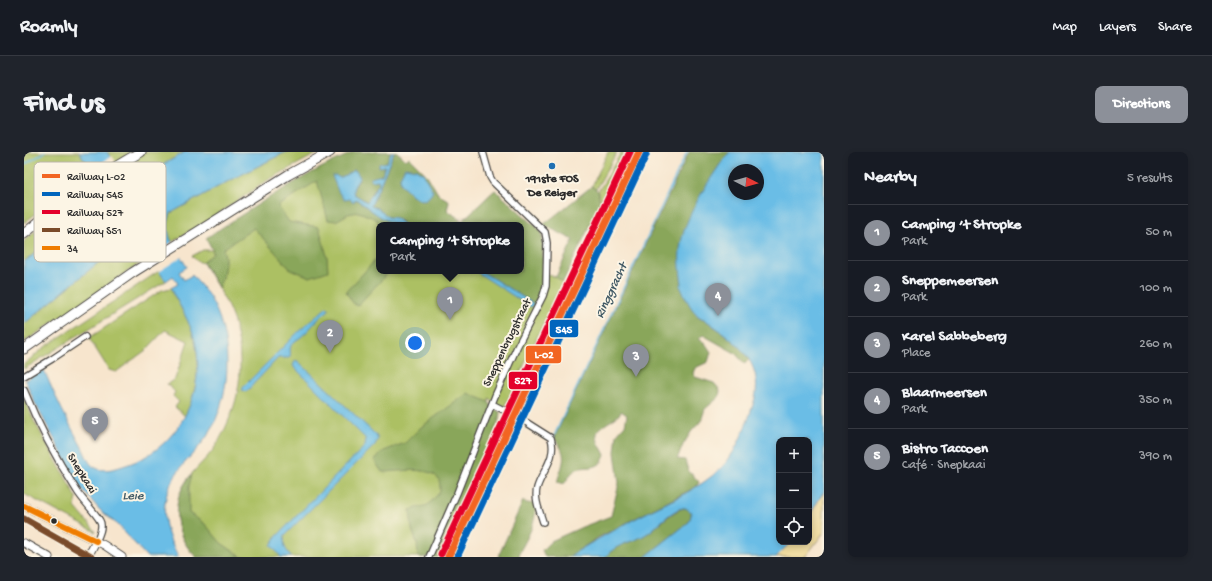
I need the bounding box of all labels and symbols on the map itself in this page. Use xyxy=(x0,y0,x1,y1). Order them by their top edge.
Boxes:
marker: 191ste FOS De Reiger xyxy=(547,161,557,171)
legend xyxy=(34,162,166,262)
north arrow xyxy=(728,164,764,200)
text: Railway L-02 xyxy=(67,172,126,184)
place label: 191ste FOS De Reiger xyxy=(525,173,579,201)
text: Railway 545 xyxy=(67,190,123,202)
text: Railway 527 xyxy=(67,208,124,220)
text: Railway S51 xyxy=(67,226,122,238)
text: 34 xyxy=(66,244,79,256)
water label: Ringgracht xyxy=(593,259,632,321)
pin: 4 xyxy=(705,283,731,316)
pin: 1 xyxy=(437,287,463,320)
street label: Sneppenbrugstraat xyxy=(481,296,536,389)
line badge: 545 xyxy=(549,319,579,338)
pin: 2 xyxy=(317,320,343,353)
text: 545 xyxy=(556,325,573,337)
your location xyxy=(405,333,425,353)
pin: 3 xyxy=(623,344,649,377)
line badge: L-02 xyxy=(525,345,562,364)
text: L-02 xyxy=(534,350,554,362)
line badge: 527 xyxy=(508,371,538,390)
text: 527 xyxy=(515,376,533,388)
pin: 5 xyxy=(82,408,108,441)
street label: Snepkaai xyxy=(63,451,99,497)
water label: Leie xyxy=(123,489,145,504)
unlabelled marker xyxy=(49,516,59,526)

